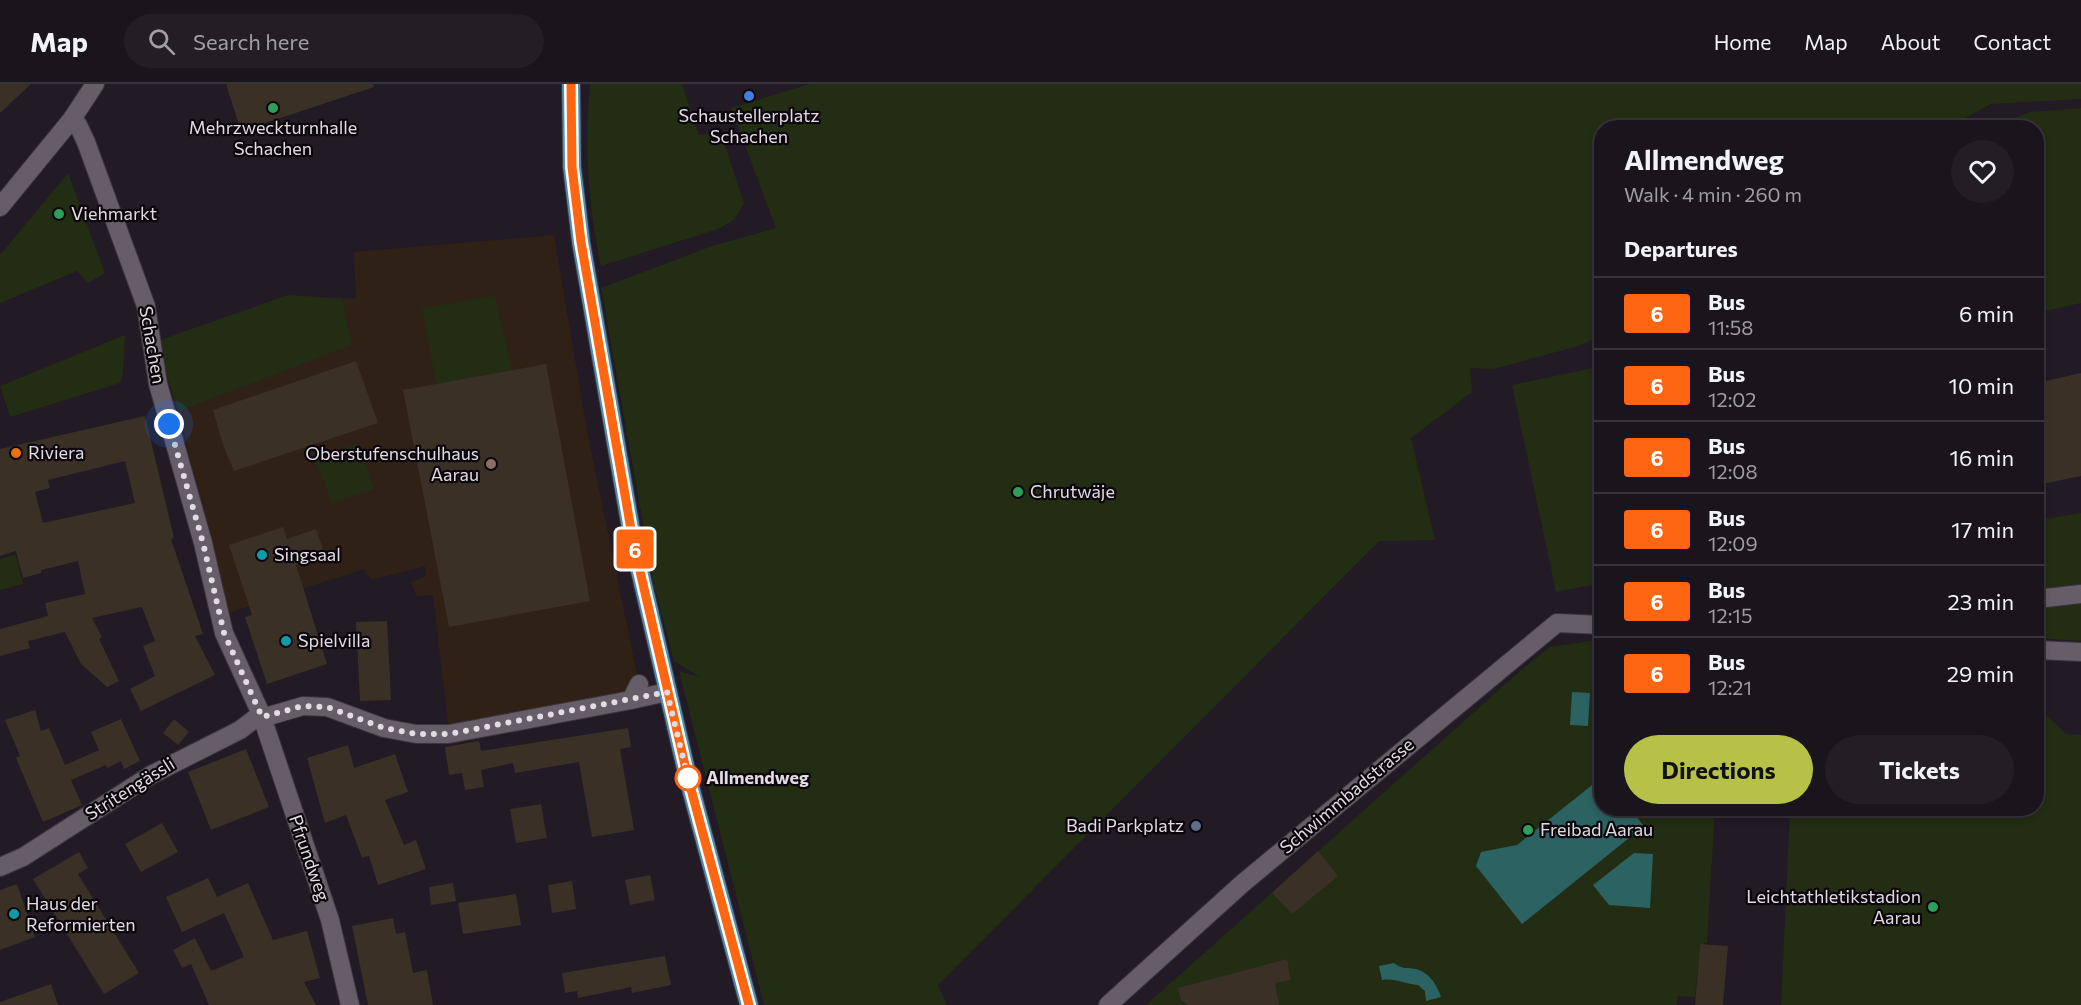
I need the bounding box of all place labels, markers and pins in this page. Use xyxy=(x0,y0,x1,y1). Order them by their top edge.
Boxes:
marker: Schaustellerplatz Schachen xyxy=(742,89,756,103)
marker: Mehrzweckturnhalle Schachen xyxy=(266,101,280,115)
place label: Schaustellerplatz Schachen xyxy=(679,104,820,147)
place label: Mehrzweckturnhalle Schachen xyxy=(189,116,357,159)
place label: Viehmarkt xyxy=(71,202,157,224)
marker: Viehmarkt xyxy=(52,207,66,221)
place label: Riviera xyxy=(28,441,84,463)
place label: Oberstufenschulhaus Aarau xyxy=(305,442,479,485)
marker: Riviera xyxy=(9,446,23,460)
marker: Oberstufenschulhaus Aarau xyxy=(484,457,498,471)
place label: Chrutwäje xyxy=(1030,480,1115,502)
marker: Chrutwäje xyxy=(1011,485,1025,499)
place label: Singsaal xyxy=(274,543,341,565)
marker: Singsaal xyxy=(255,548,269,562)
place label: Spielvilla xyxy=(298,629,370,651)
marker: Spielvilla xyxy=(279,634,293,648)
marker: Allmendweg xyxy=(675,765,701,791)
place label: Allmendweg xyxy=(706,766,809,788)
place label: Badi Parkplatz xyxy=(1066,814,1184,836)
place label: Freibad Aarau xyxy=(1540,818,1653,840)
marker: Badi Parkplatz xyxy=(1189,819,1203,833)
marker: Freibad Aarau xyxy=(1521,823,1535,837)
place label: Leichtathletikstadion Aarau xyxy=(1746,885,1921,928)
place label: Haus der Reformierten xyxy=(26,892,136,935)
marker: Leichtathletikstadion Aarau xyxy=(1926,900,1940,914)
marker: Haus der Reformierten xyxy=(7,907,21,921)

